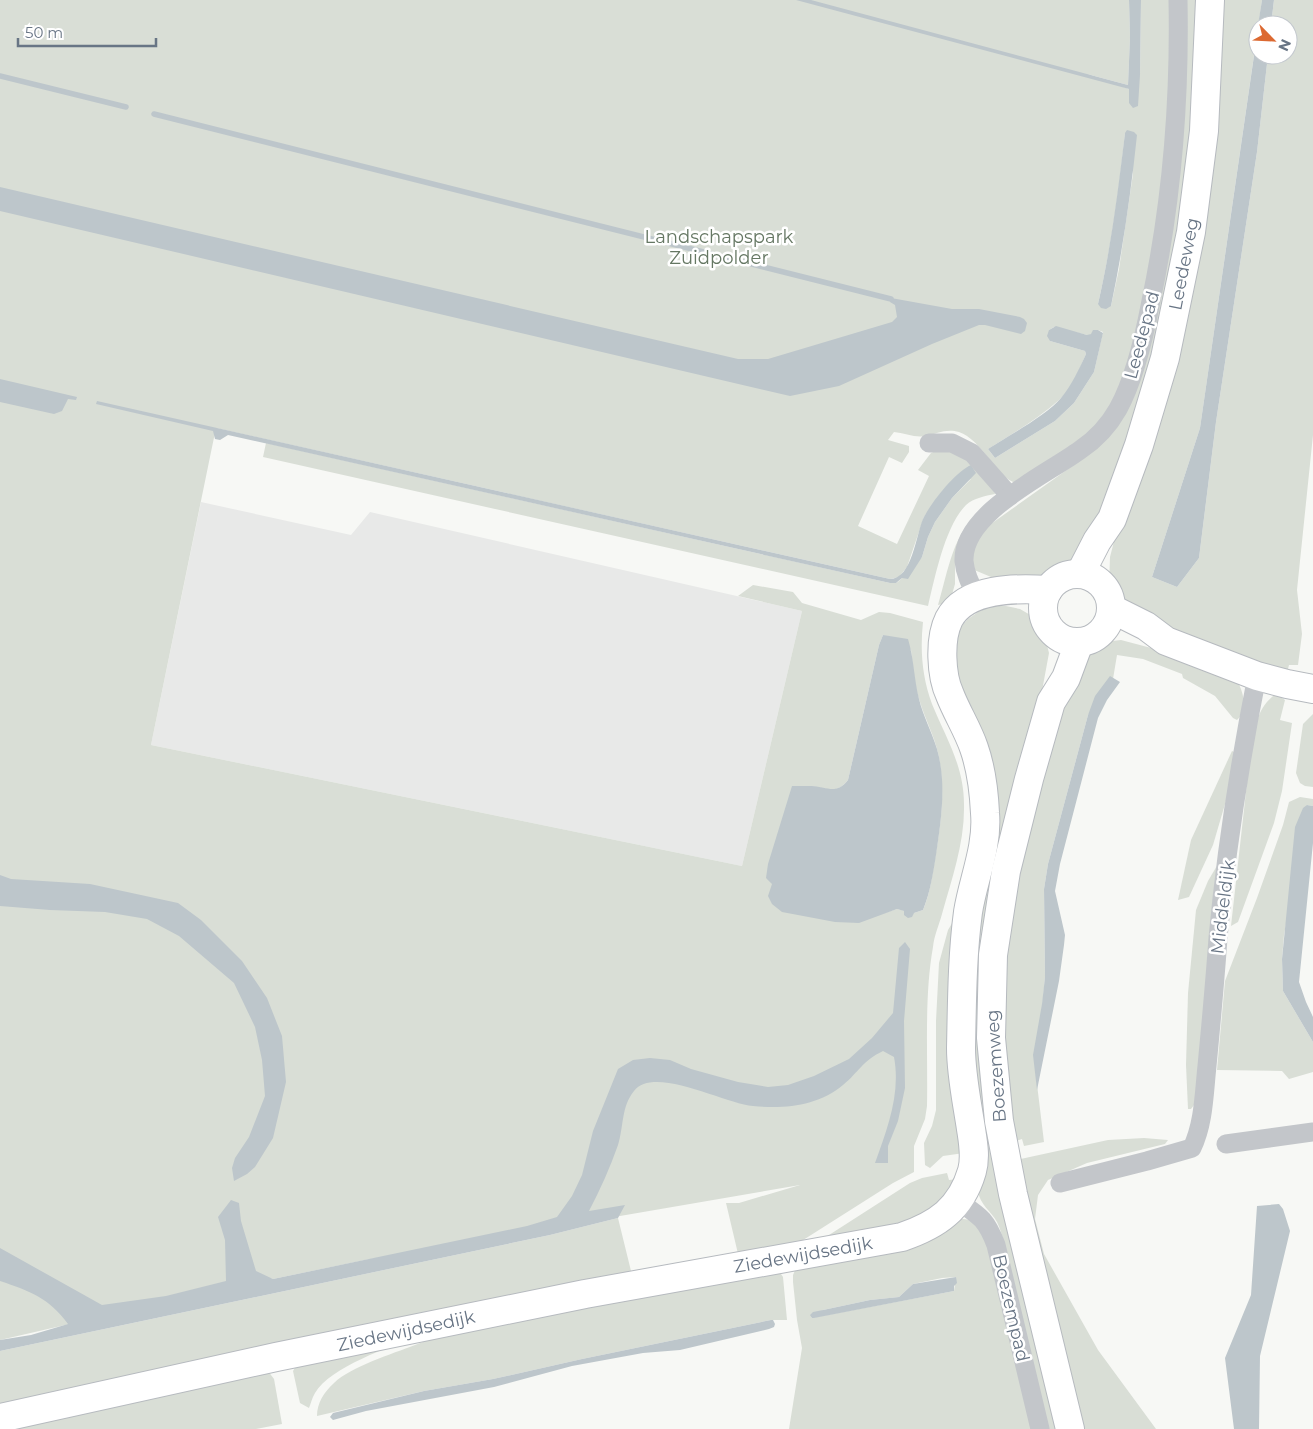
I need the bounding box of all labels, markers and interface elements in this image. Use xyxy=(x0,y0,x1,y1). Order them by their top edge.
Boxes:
scale bar xyxy=(18,15,155,47)
north arrow xyxy=(1248,15,1298,65)
text: 50 m xyxy=(25,23,63,42)
text: N xyxy=(1274,36,1295,54)
street label: Leedeweg xyxy=(1164,216,1204,312)
park label: Landschapspark Zuidpolder xyxy=(645,226,794,269)
street label: Leedepad xyxy=(1120,289,1164,381)
street label: Middeldijk xyxy=(1206,858,1240,955)
street label: Boezemweg xyxy=(981,1009,1011,1123)
street label: Ziedewijdsedijk xyxy=(732,1232,874,1278)
street label: Boezempad xyxy=(988,1252,1034,1364)
street label: Ziedewijdsedijk xyxy=(335,1306,477,1356)

